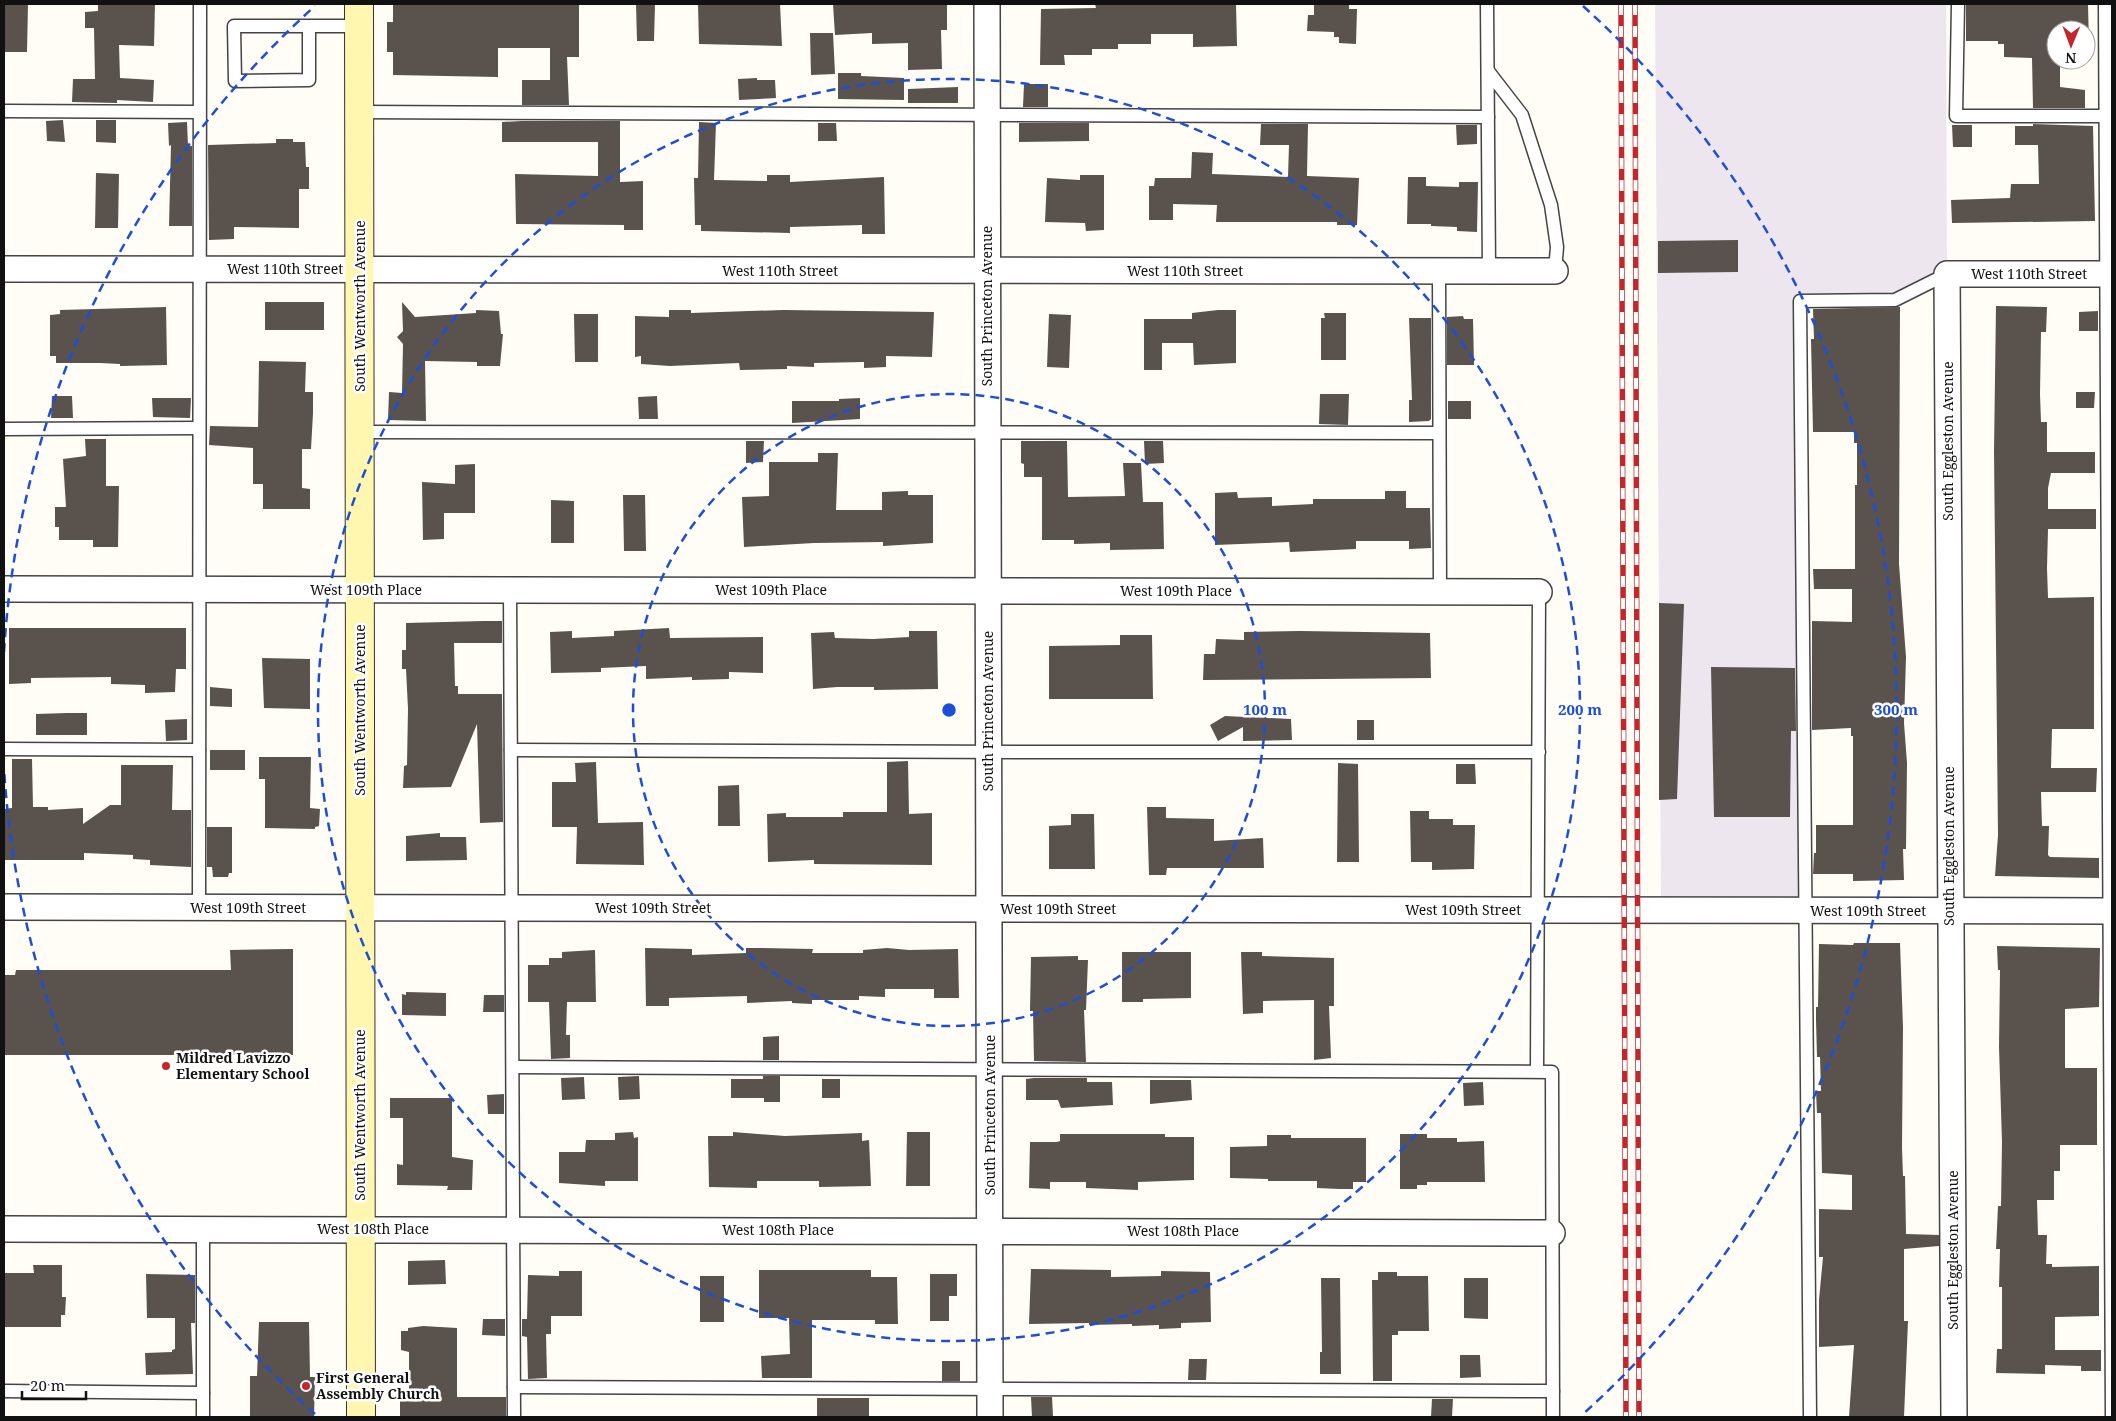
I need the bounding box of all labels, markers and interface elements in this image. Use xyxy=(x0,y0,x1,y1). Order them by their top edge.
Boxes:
north arrow xyxy=(2046,20,2096,70)
text: N xyxy=(2065,49,2076,68)
street label: South Wentworth Avenue xyxy=(350,220,369,392)
street label: South Princeton Avenue xyxy=(977,226,996,386)
street label: West 110th Street xyxy=(227,259,343,278)
street label: West 110th Street xyxy=(722,261,838,280)
street label: West 110th Street xyxy=(1127,261,1243,280)
street label: West 110th Street xyxy=(1971,264,2087,283)
street label: South Eggleston Avenue xyxy=(1938,361,1957,521)
street label: West 109th Place xyxy=(310,580,422,599)
street label: West 109th Place xyxy=(715,580,827,599)
street label: West 109th Place xyxy=(1120,581,1232,600)
street label: South Wentworth Avenue xyxy=(350,624,369,796)
street label: South Princeton Avenue xyxy=(978,631,997,791)
text: 100 m xyxy=(1243,699,1287,719)
text: 200 m xyxy=(1558,699,1602,719)
text: 300 m xyxy=(1874,699,1918,719)
centre of rings xyxy=(940,701,958,719)
street label: South Eggleston Avenue xyxy=(1939,766,1958,926)
street label: West 109th Street xyxy=(190,898,306,917)
street label: West 109th Street xyxy=(595,898,711,917)
street label: West 109th Street xyxy=(1000,899,1116,918)
street label: West 109th Street xyxy=(1405,900,1521,919)
street label: West 109th Street xyxy=(1810,901,1926,920)
street label: South Wentworth Avenue xyxy=(350,1029,369,1201)
street label: South Princeton Avenue xyxy=(980,1035,999,1195)
place label: Mildred Lavizzo Elementary School xyxy=(176,1048,309,1083)
marker: Mildred Lavizzo Elementary School xyxy=(160,1060,172,1072)
street label: South Eggleston Avenue xyxy=(1943,1170,1962,1330)
street label: West 108th Place xyxy=(317,1219,429,1238)
street label: West 108th Place xyxy=(722,1220,834,1239)
street label: West 108th Place xyxy=(1127,1221,1239,1240)
scale bar xyxy=(22,1368,86,1400)
place label: First General Assembly Church xyxy=(316,1368,440,1403)
text: 20 m xyxy=(30,1375,65,1395)
marker: First General Assembly Church xyxy=(300,1380,312,1392)

